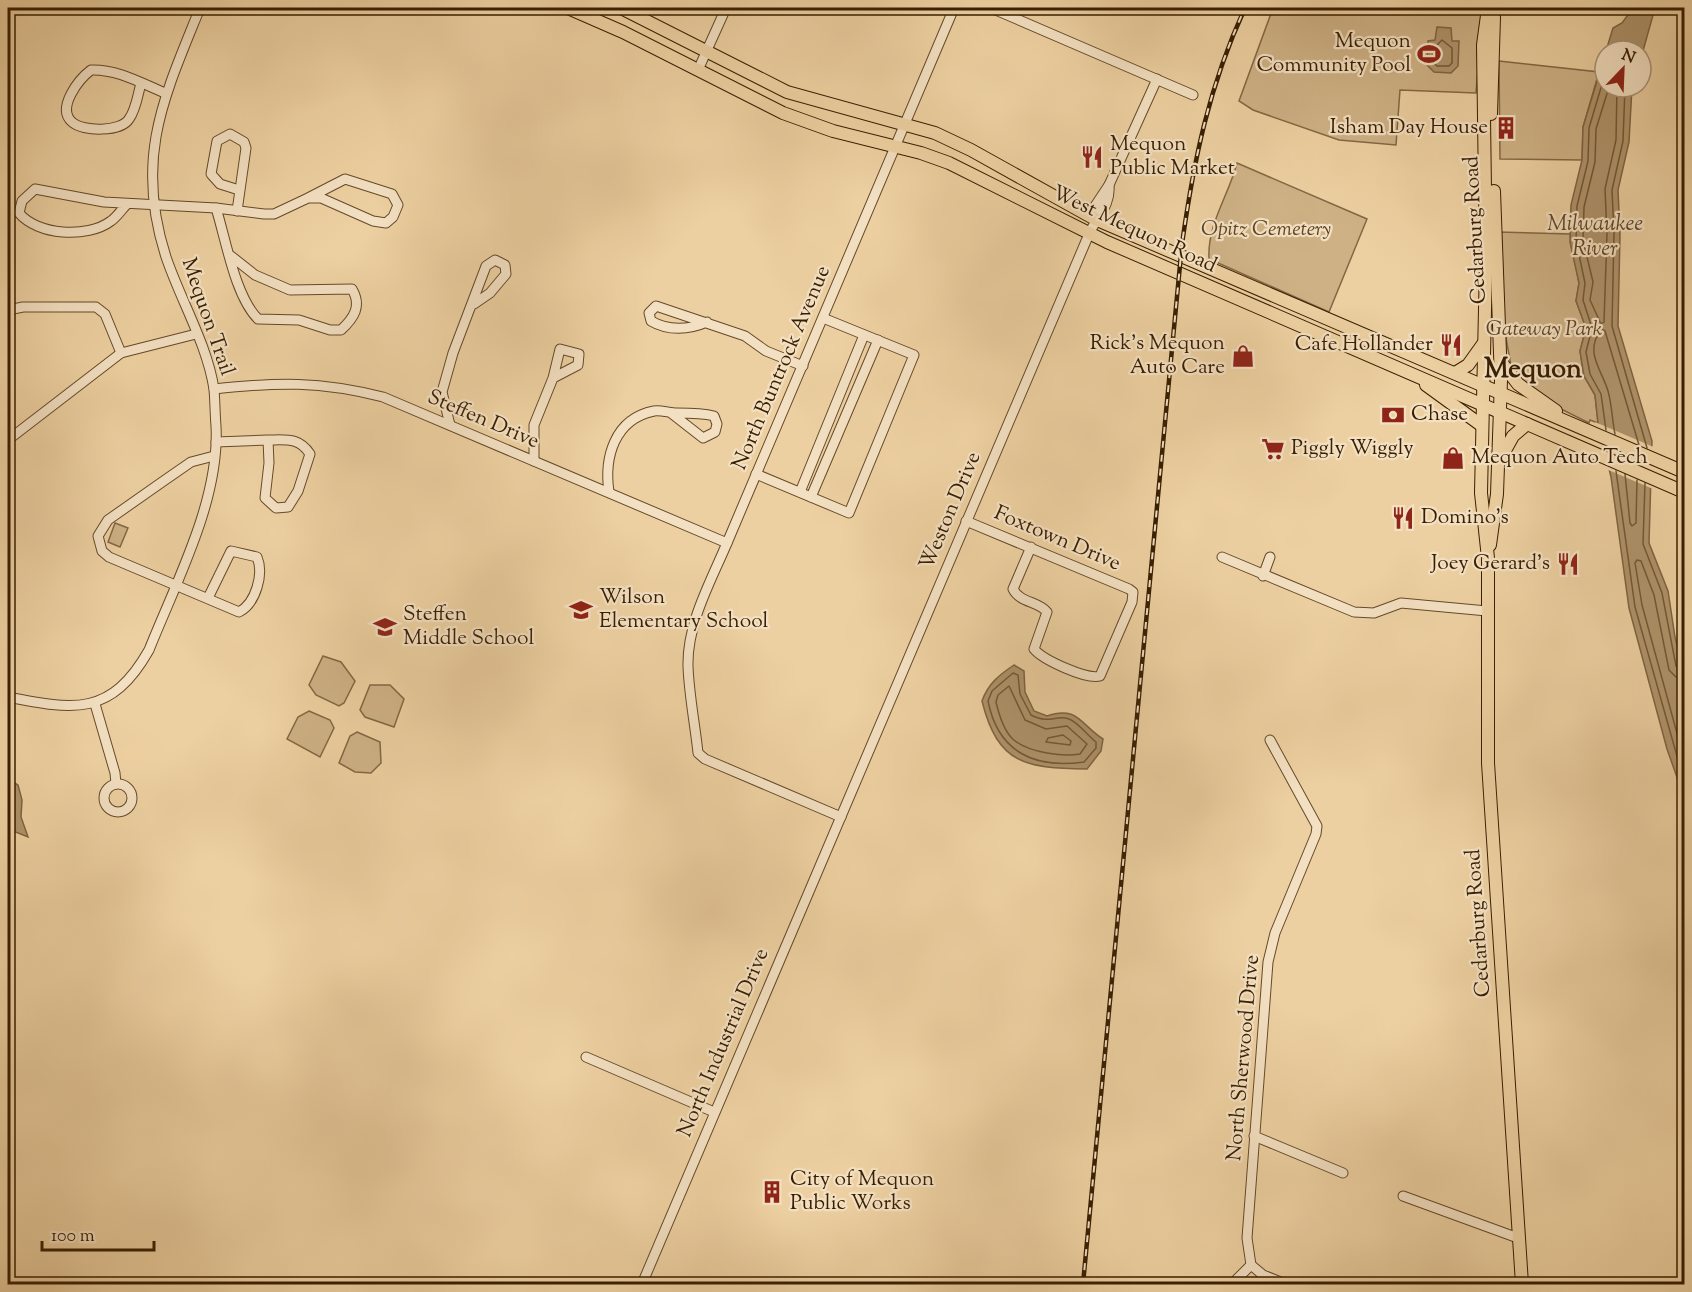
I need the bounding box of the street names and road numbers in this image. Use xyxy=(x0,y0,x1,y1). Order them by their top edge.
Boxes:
street label: Cedarburg Road xyxy=(1457,155,1495,305)
street label: West Mequon Road xyxy=(1047,179,1222,281)
street label: Mequon Trail xyxy=(173,254,241,380)
street label: North Buntrock Avenue xyxy=(725,261,839,475)
street label: Steffen Drive xyxy=(422,383,544,457)
street label: Weston Drive xyxy=(913,447,989,575)
street label: Foxtown Drive xyxy=(989,499,1125,579)
street label: Cedarburg Road xyxy=(1459,848,1499,998)
street label: North Industrial Drive xyxy=(671,944,777,1142)
street label: North Sherwood Drive xyxy=(1220,954,1268,1162)

